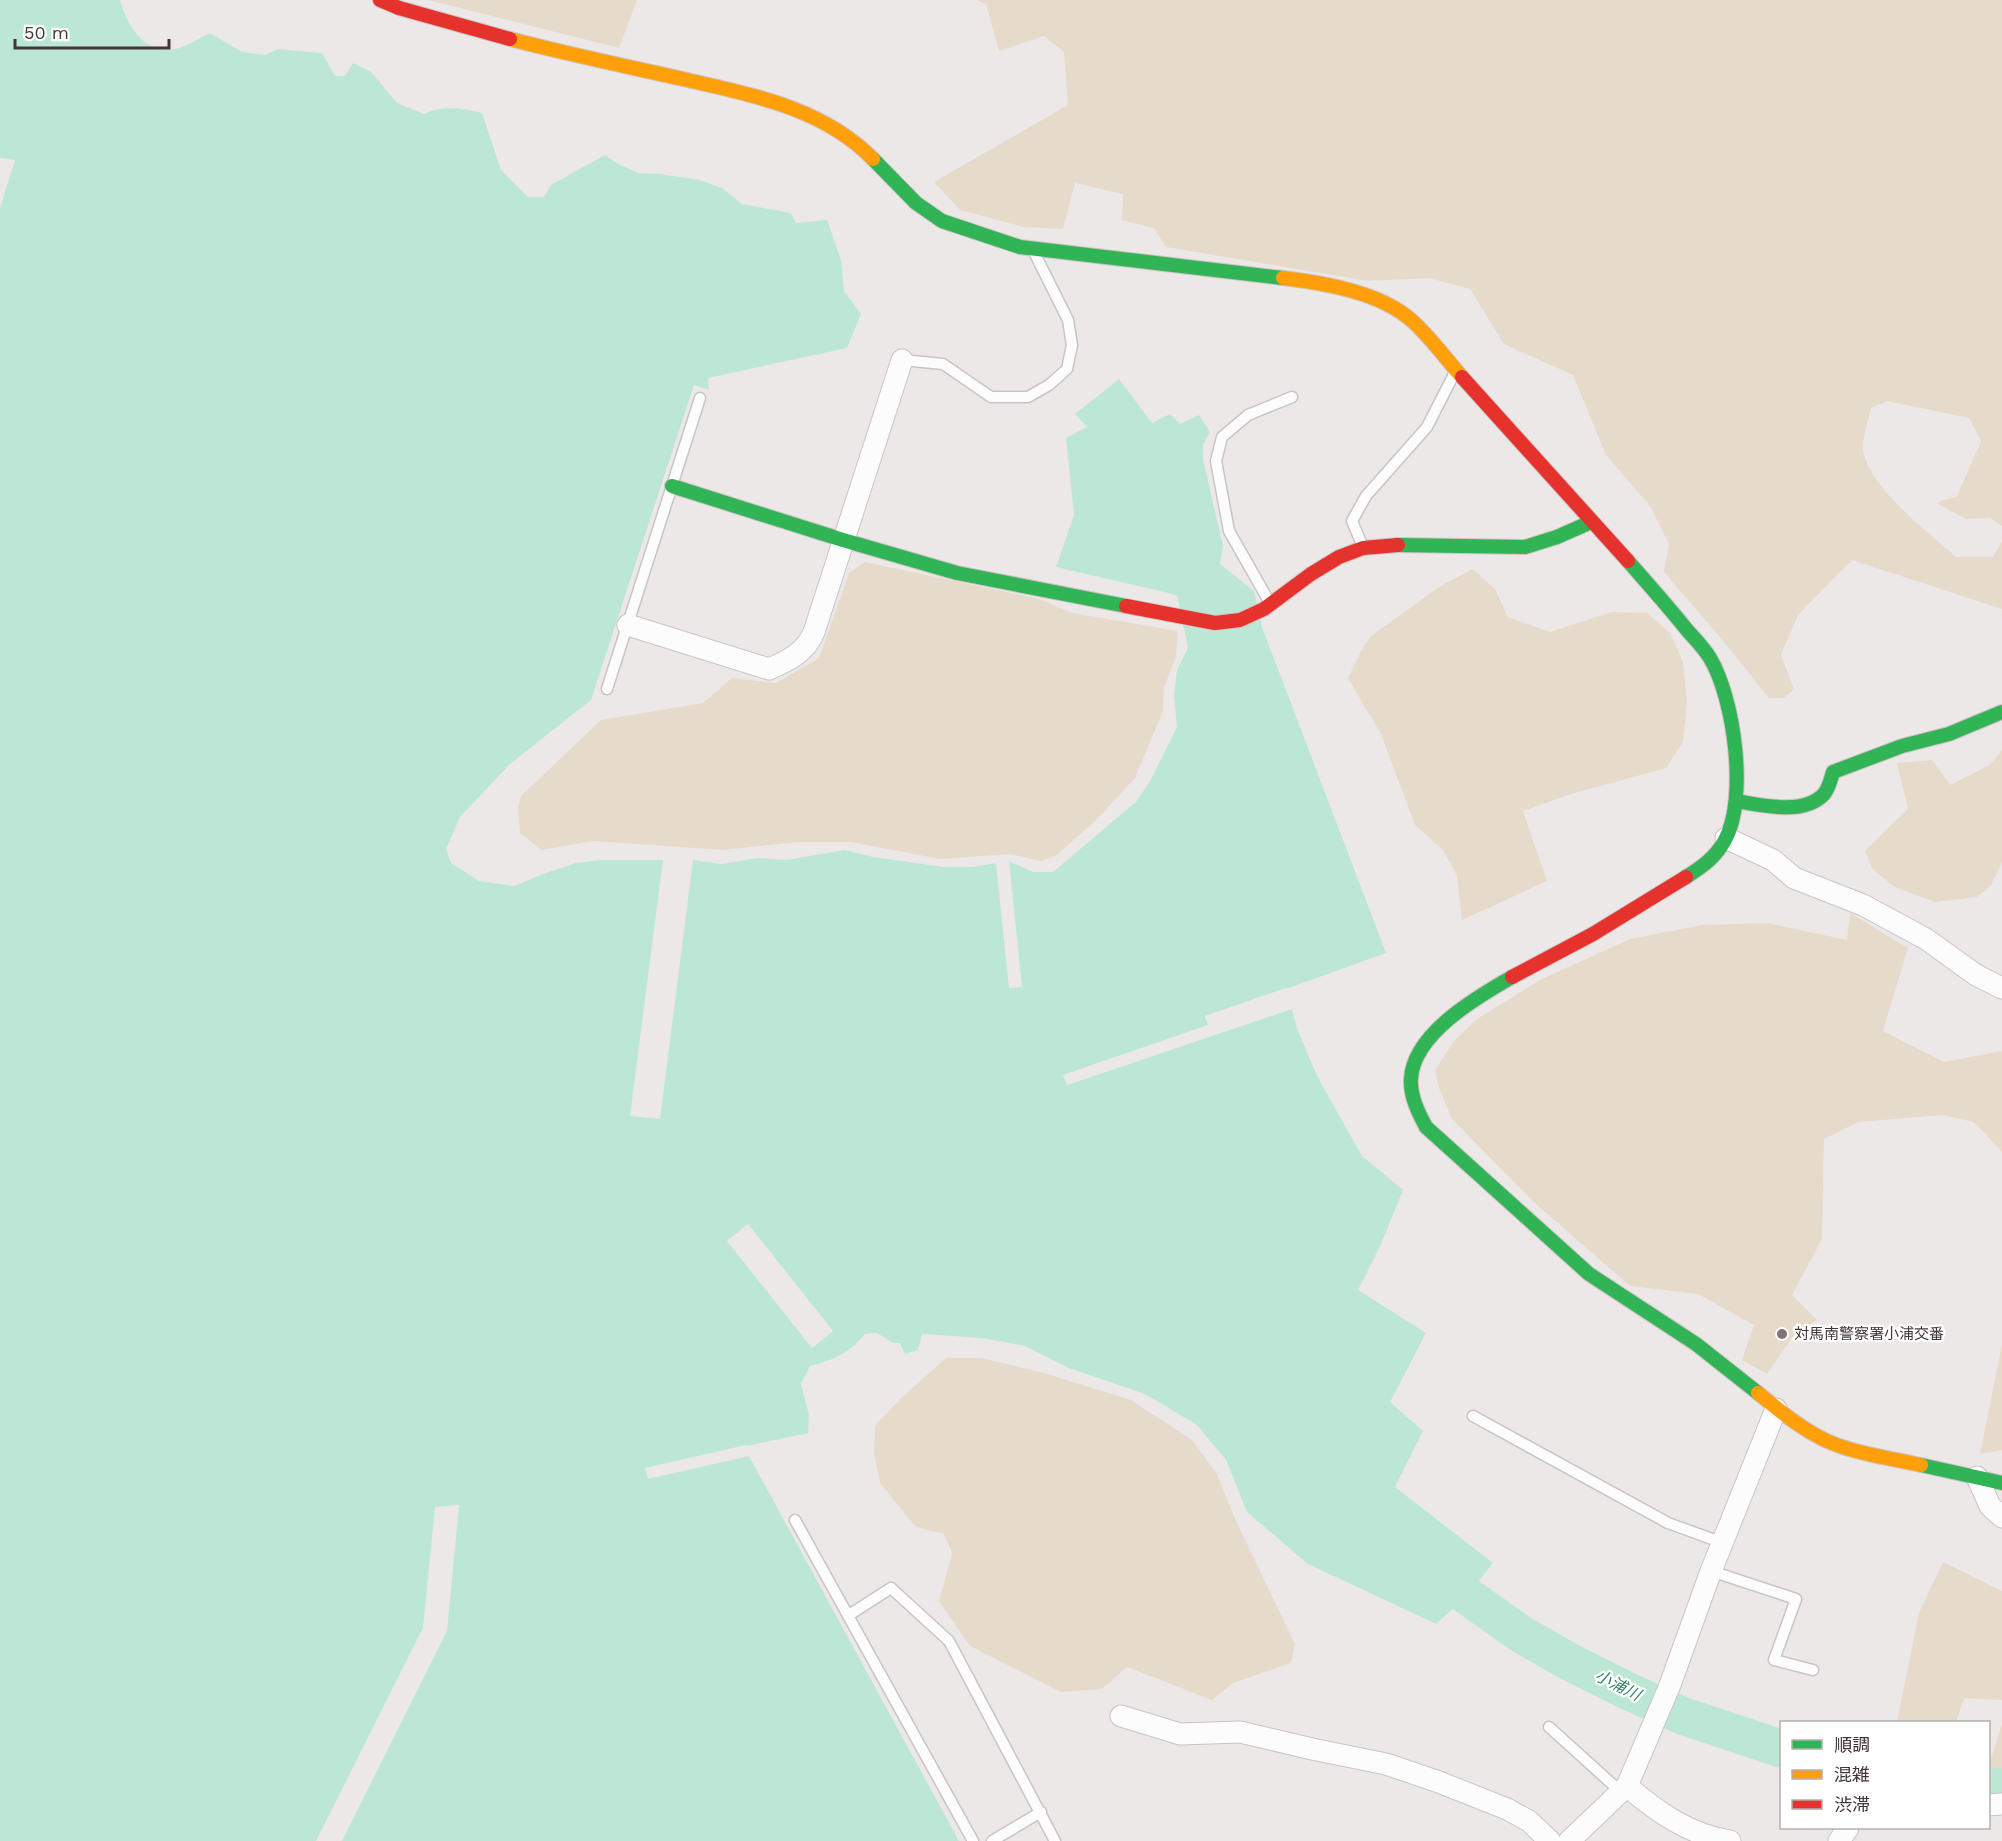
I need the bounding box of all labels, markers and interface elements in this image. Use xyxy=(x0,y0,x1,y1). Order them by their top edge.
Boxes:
scale bar xyxy=(15,12,170,50)
text: 50 m xyxy=(24,22,69,43)
place label: 対馬南警察署小浦交番 xyxy=(1794,1325,1944,1343)
marker: 対馬南警察署小浦交番 xyxy=(1775,1327,1789,1341)
water label: 小浦川 xyxy=(1592,1666,1645,1705)
legend xyxy=(1780,1721,1990,1829)
text: 順調 xyxy=(1834,1734,1870,1755)
text: 混雑 xyxy=(1834,1764,1870,1785)
text: 渋滞 xyxy=(1834,1794,1870,1815)

